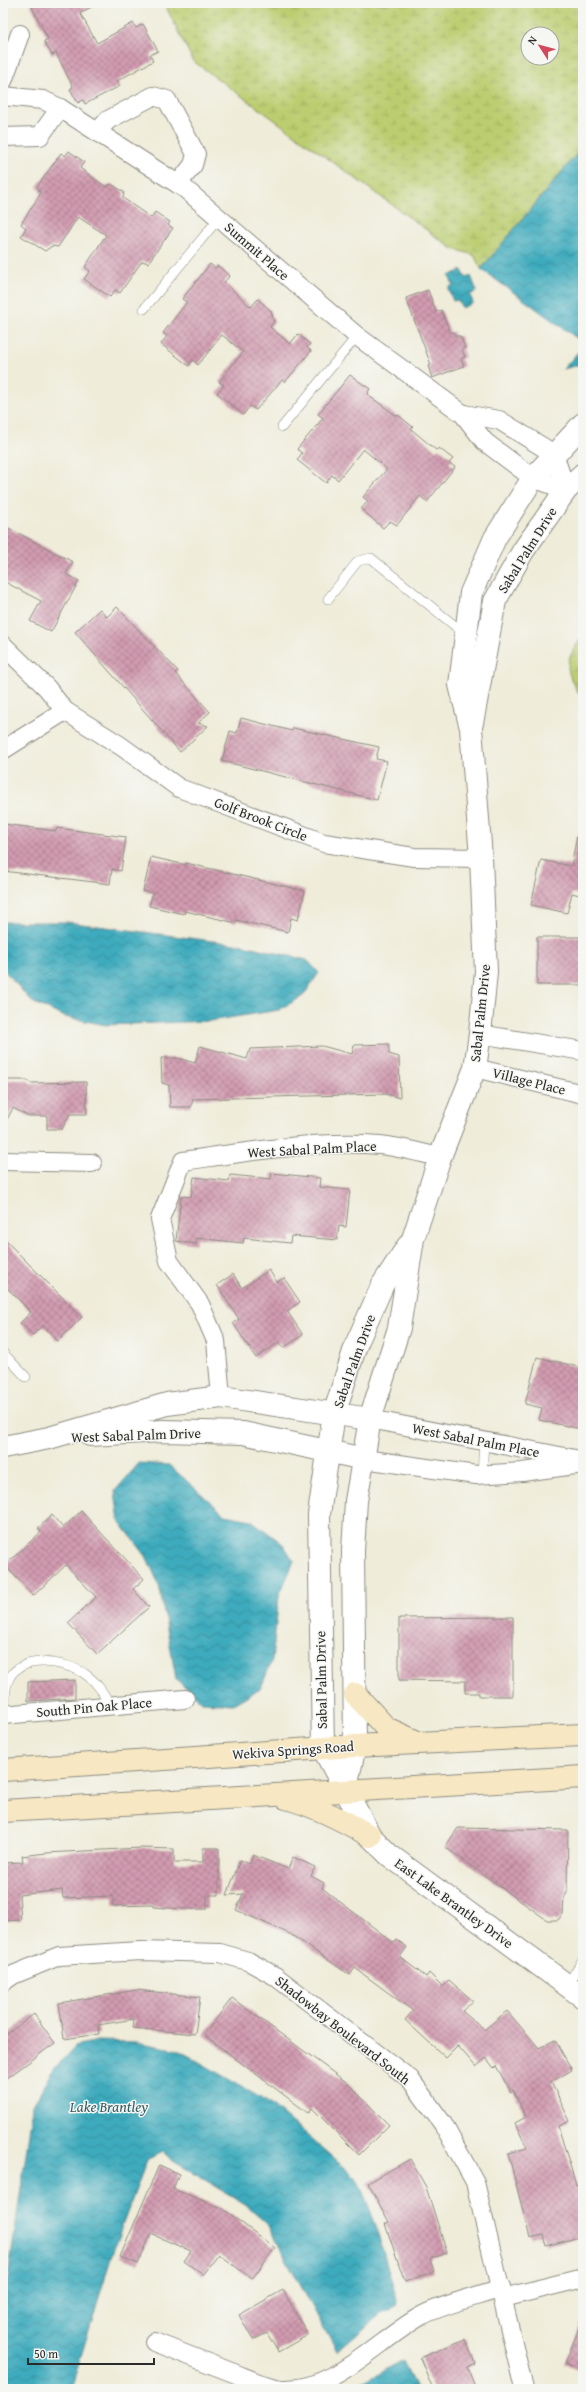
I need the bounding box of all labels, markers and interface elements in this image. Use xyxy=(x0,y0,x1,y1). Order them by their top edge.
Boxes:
north arrow xyxy=(520,26,560,66)
text: N xyxy=(523,32,541,48)
street label: Summit Place xyxy=(220,217,294,285)
street label: Sabal Palm Drive xyxy=(492,503,562,597)
street label: Golf Brook Circle xyxy=(211,792,311,846)
street label: Sabal Palm Drive xyxy=(465,963,495,1063)
street label: Village Place xyxy=(490,1062,568,1100)
street label: West Sabal Palm Place xyxy=(247,1136,378,1162)
street label: Sabal Palm Drive xyxy=(328,1311,380,1411)
street label: West Sabal Palm Place xyxy=(411,1418,542,1462)
street label: West Sabal Palm Drive xyxy=(71,1423,202,1447)
street label: Sabal Palm Drive xyxy=(310,1630,332,1729)
street label: South Pin Oak Place xyxy=(35,1692,153,1722)
street label: Wekiva Springs Road xyxy=(231,1736,355,1764)
street label: East Lake Brantley Drive xyxy=(391,1853,518,1953)
street label: Shadowbay Boulevard South xyxy=(271,1971,415,2089)
water label: Lake Brantley xyxy=(69,2096,148,2117)
scale bar xyxy=(28,2340,154,2366)
text: 50 m xyxy=(34,2345,58,2362)

